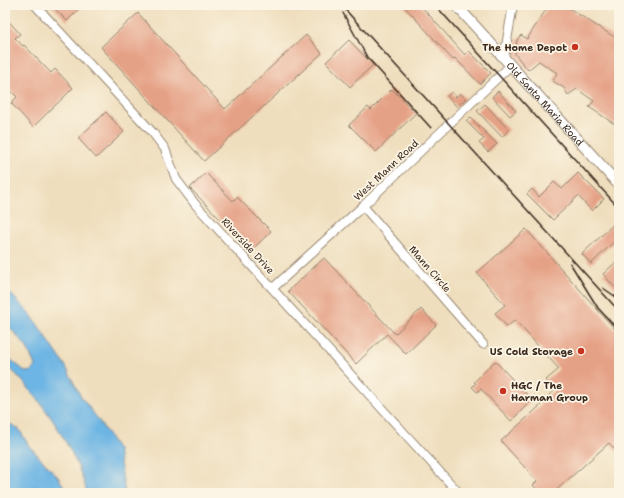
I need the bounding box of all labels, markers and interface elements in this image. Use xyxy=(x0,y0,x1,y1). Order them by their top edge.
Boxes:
place label: The Home Depot xyxy=(482,41,567,54)
marker: The Home Depot xyxy=(570,42,580,52)
street label: Old Santa Maria Road xyxy=(504,59,587,149)
street label: West Mann Road xyxy=(351,136,422,203)
street label: Riverside Drive xyxy=(219,215,277,277)
street label: Mann Circle xyxy=(406,243,454,295)
place label: US Cold Storage xyxy=(490,345,573,358)
marker: US Cold Storage xyxy=(576,346,586,356)
place label: HGC / The Harman Group xyxy=(511,379,588,404)
marker: HGC / The Harman Group xyxy=(498,386,508,396)

